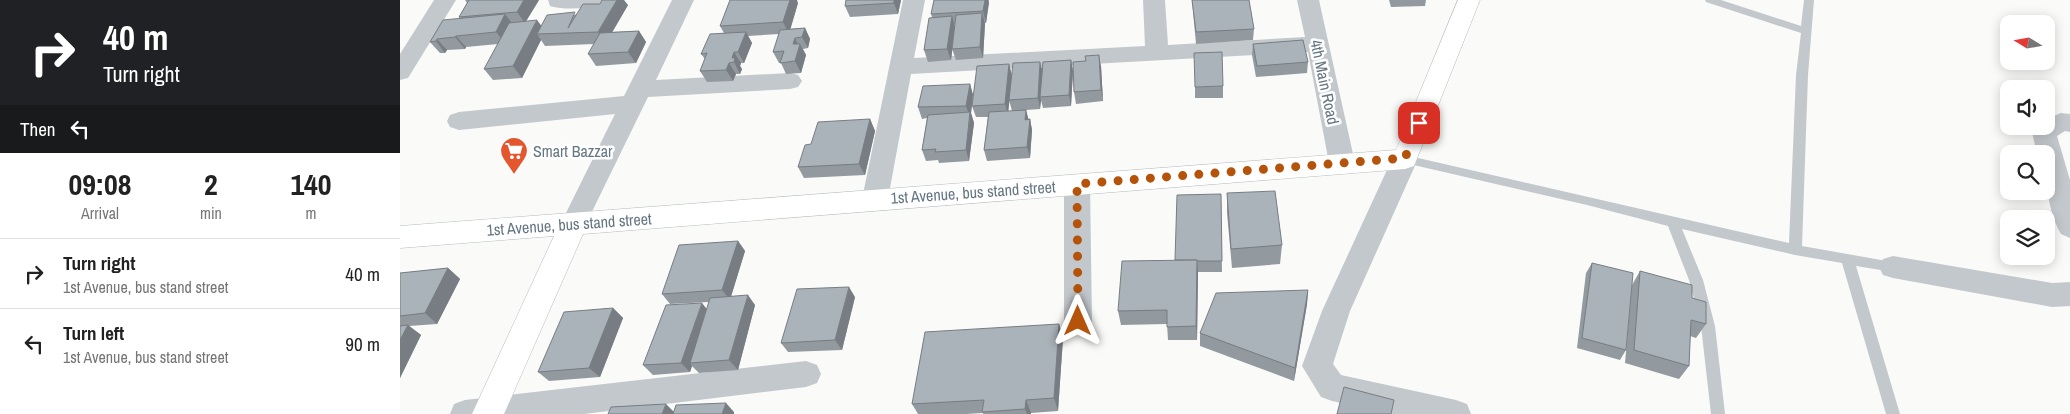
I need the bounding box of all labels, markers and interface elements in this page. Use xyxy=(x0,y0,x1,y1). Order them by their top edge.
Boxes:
text: 40 m xyxy=(103,14,168,61)
north arrow xyxy=(2000,15,2055,70)
map controls xyxy=(2000,15,2055,265)
icon: right xyxy=(20,20,85,85)
street label: 4th Main Road xyxy=(1305,38,1345,126)
text: Turn right xyxy=(103,59,180,89)
button: sound xyxy=(2000,80,2055,135)
pin xyxy=(1398,102,1440,144)
icon: arrive xyxy=(1405,109,1433,137)
icon: left xyxy=(66,115,94,143)
text: Then xyxy=(20,116,56,142)
supermarket icon: Smart Bazzar xyxy=(499,136,529,175)
place label: Smart Bazzar xyxy=(533,140,613,162)
button: search xyxy=(2000,145,2055,200)
text: 09:08 xyxy=(69,164,131,204)
text: 2 xyxy=(204,164,218,204)
text: 140 xyxy=(290,164,331,204)
street label: 1st Avenue, bus stand street xyxy=(890,175,1057,209)
text: Arrival xyxy=(81,202,119,224)
text: min xyxy=(200,202,222,224)
text: m xyxy=(305,202,316,224)
street label: 1st Avenue, bus stand street xyxy=(486,207,653,241)
button: layers xyxy=(2000,210,2055,265)
text: Turn right xyxy=(63,250,135,276)
icon: right xyxy=(20,260,48,288)
text: 40 m xyxy=(345,261,380,287)
text: 1st Avenue, bus stand street xyxy=(63,276,228,298)
position arrow xyxy=(1051,294,1103,346)
text: Turn left xyxy=(63,320,124,346)
icon: left xyxy=(20,330,48,358)
text: 90 m xyxy=(345,331,380,357)
text: 1st Avenue, bus stand street xyxy=(63,346,228,368)

